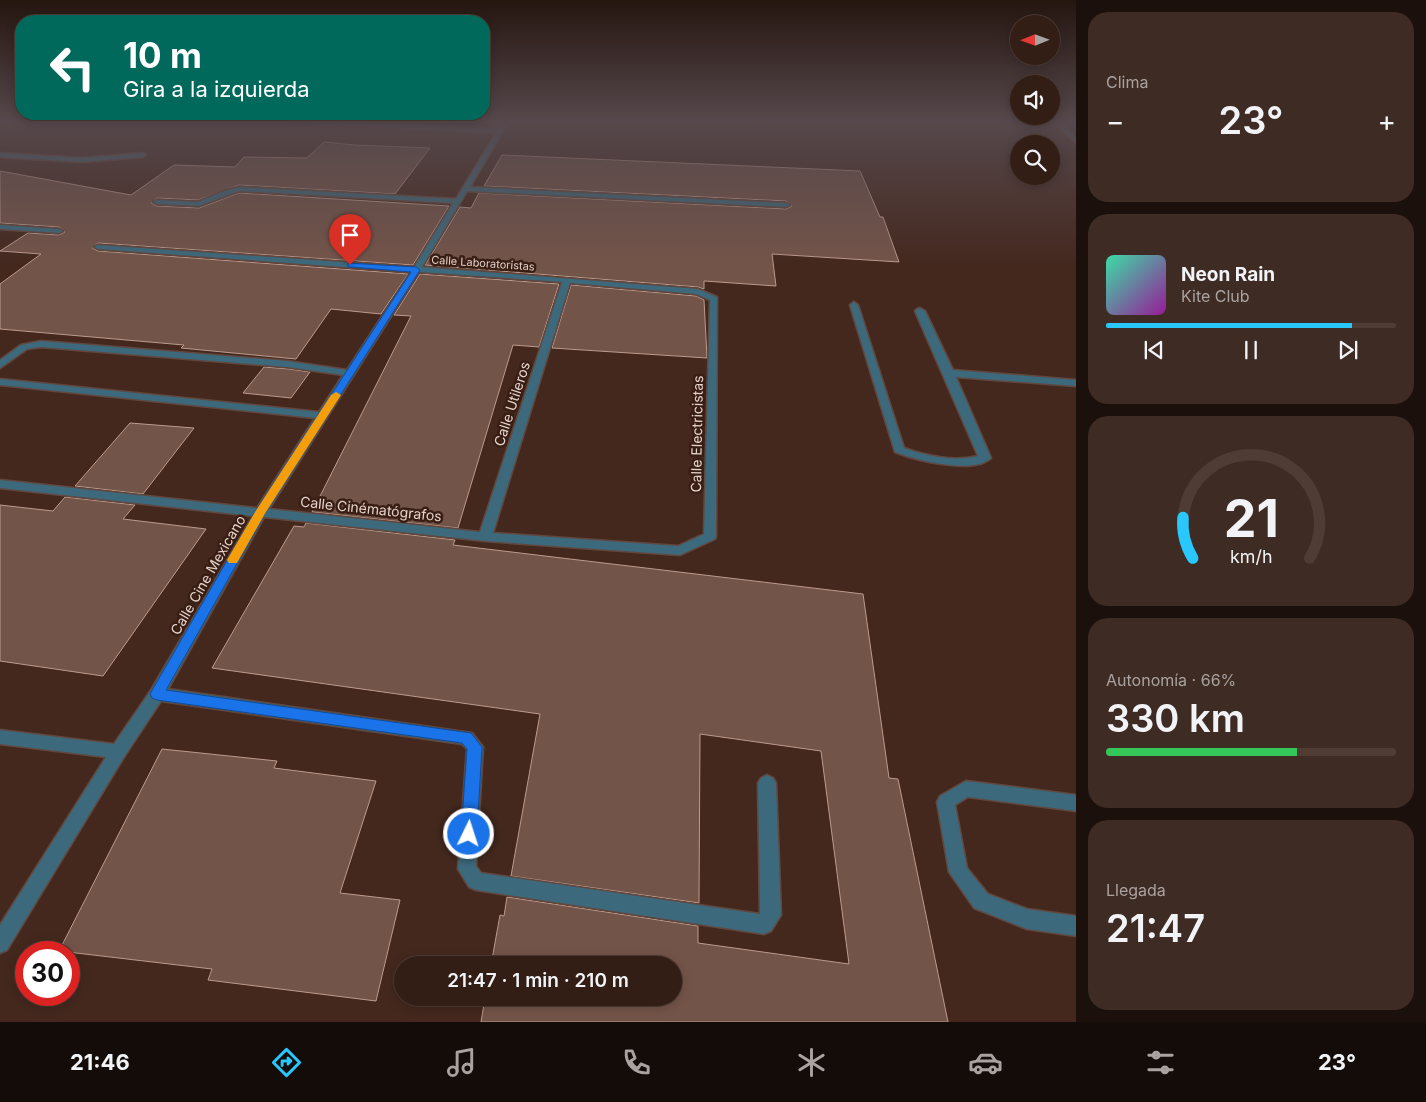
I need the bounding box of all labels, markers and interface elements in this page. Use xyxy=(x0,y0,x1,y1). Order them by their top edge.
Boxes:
north arrow xyxy=(1010,15,1060,65)
map controls xyxy=(1010,15,1060,185)
text: 10 m xyxy=(123,34,202,76)
icon: left xyxy=(40,35,105,100)
text: Clima xyxy=(1106,72,1148,92)
button: sound xyxy=(1010,75,1060,125)
text: Gira a la izquierda xyxy=(123,76,310,102)
text: 23° xyxy=(1219,97,1283,143)
text: − xyxy=(1106,104,1125,138)
text: + xyxy=(1377,104,1396,138)
button: search xyxy=(1010,135,1060,185)
pin xyxy=(329,214,371,265)
icon: arrive xyxy=(336,221,364,249)
street label: Calle Laboratoristas xyxy=(431,252,535,274)
text: Neon Rain xyxy=(1181,263,1275,286)
text: Kite Club xyxy=(1181,286,1250,306)
icon: previous xyxy=(1140,336,1168,364)
icon: pause xyxy=(1237,336,1265,364)
icon: next xyxy=(1334,336,1362,364)
street label: Calle Utileros xyxy=(490,359,533,448)
street label: Calle Electricistas xyxy=(687,375,706,493)
text: 21 xyxy=(1223,487,1279,550)
street label: Calle Cinématógrafos xyxy=(299,493,443,524)
street label: Calle Cine Mexicano xyxy=(166,512,249,638)
text: km/h xyxy=(1230,546,1272,567)
text: Autonomía · 66% xyxy=(1106,670,1236,690)
text: 330 km xyxy=(1106,695,1245,741)
position arrow xyxy=(442,807,494,859)
text: Llegada xyxy=(1106,880,1166,900)
text: 21:47 xyxy=(1106,905,1205,951)
speed limit sign: 30 xyxy=(15,941,80,1006)
text: 21:47 · 1 min · 210 m xyxy=(447,969,629,992)
icon: directions xyxy=(269,1045,304,1080)
icon: music xyxy=(444,1045,479,1080)
icon: phone xyxy=(619,1045,654,1080)
icon: climate xyxy=(794,1045,829,1080)
icon: car xyxy=(968,1045,1003,1080)
icon: filters xyxy=(1143,1045,1178,1080)
text: 21:46 xyxy=(70,1049,130,1075)
text: 23° xyxy=(1318,1049,1356,1075)

